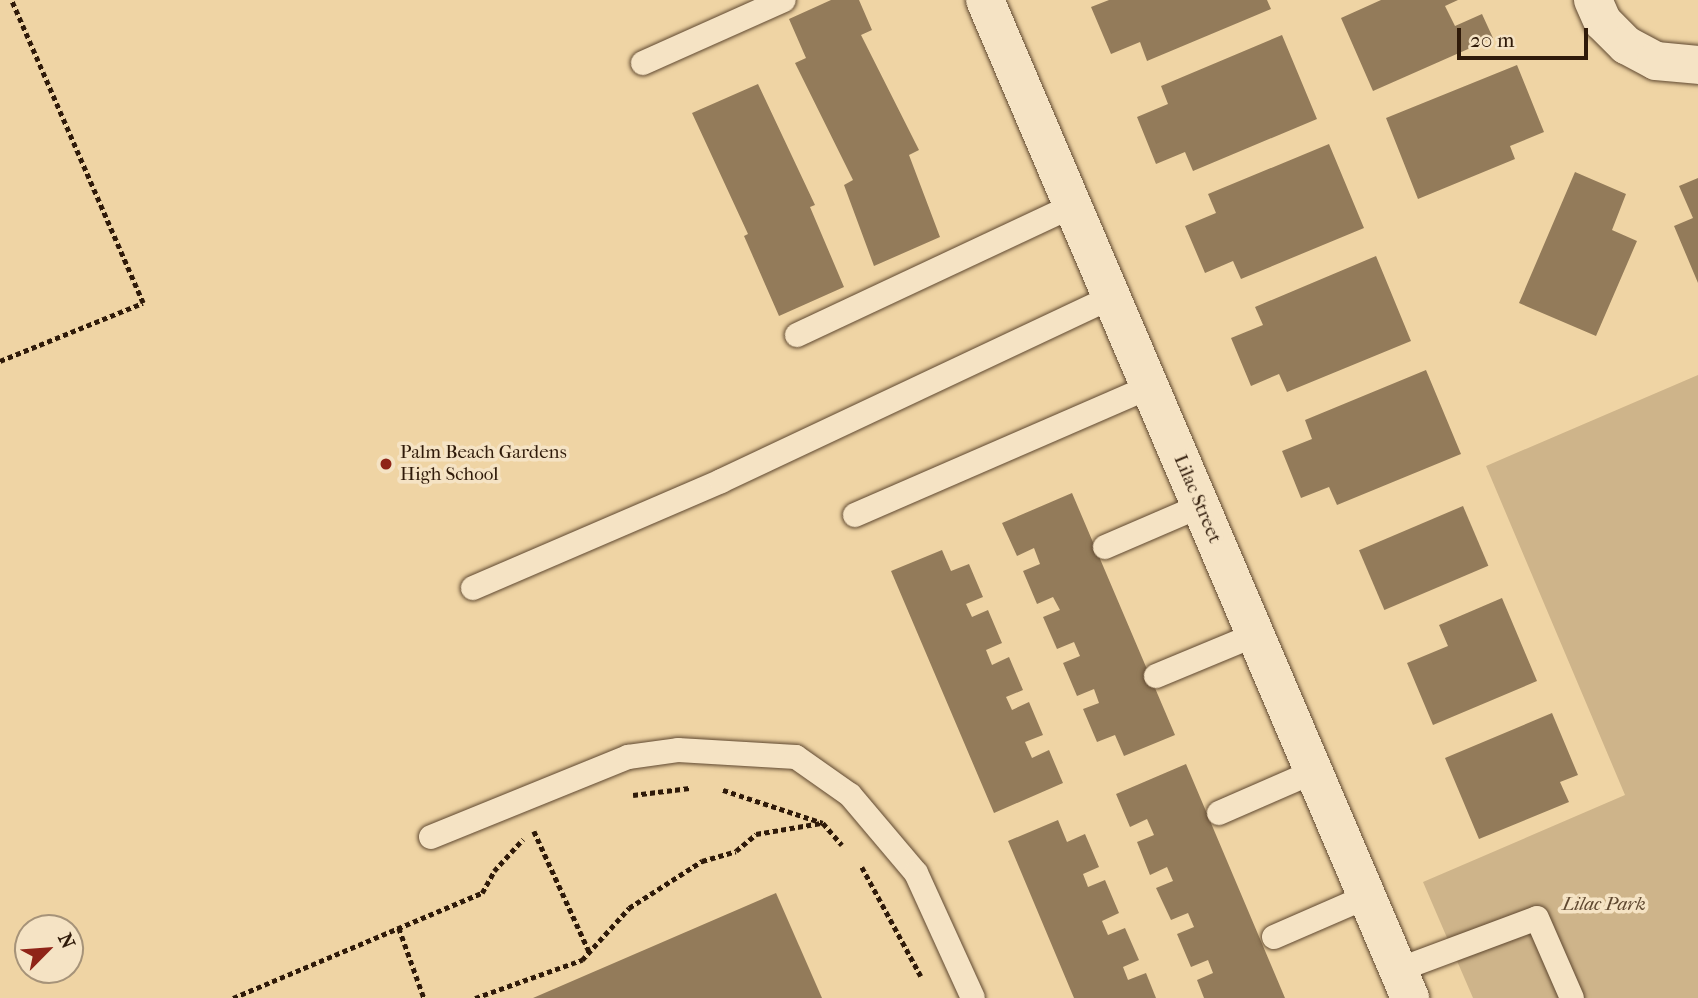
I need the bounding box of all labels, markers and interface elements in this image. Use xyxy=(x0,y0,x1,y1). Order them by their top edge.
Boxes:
scale bar xyxy=(1460,14,1591,58)
text: 20 m xyxy=(1470,28,1514,52)
place label: Palm Beach Gardens High School xyxy=(400,442,567,486)
street label: Lilac Street xyxy=(1168,451,1226,547)
marker: Palm Beach Gardens High School xyxy=(378,456,394,472)
park label: Lilac Park xyxy=(1562,894,1646,916)
north arrow xyxy=(14,914,84,984)
text: N xyxy=(53,930,79,952)

